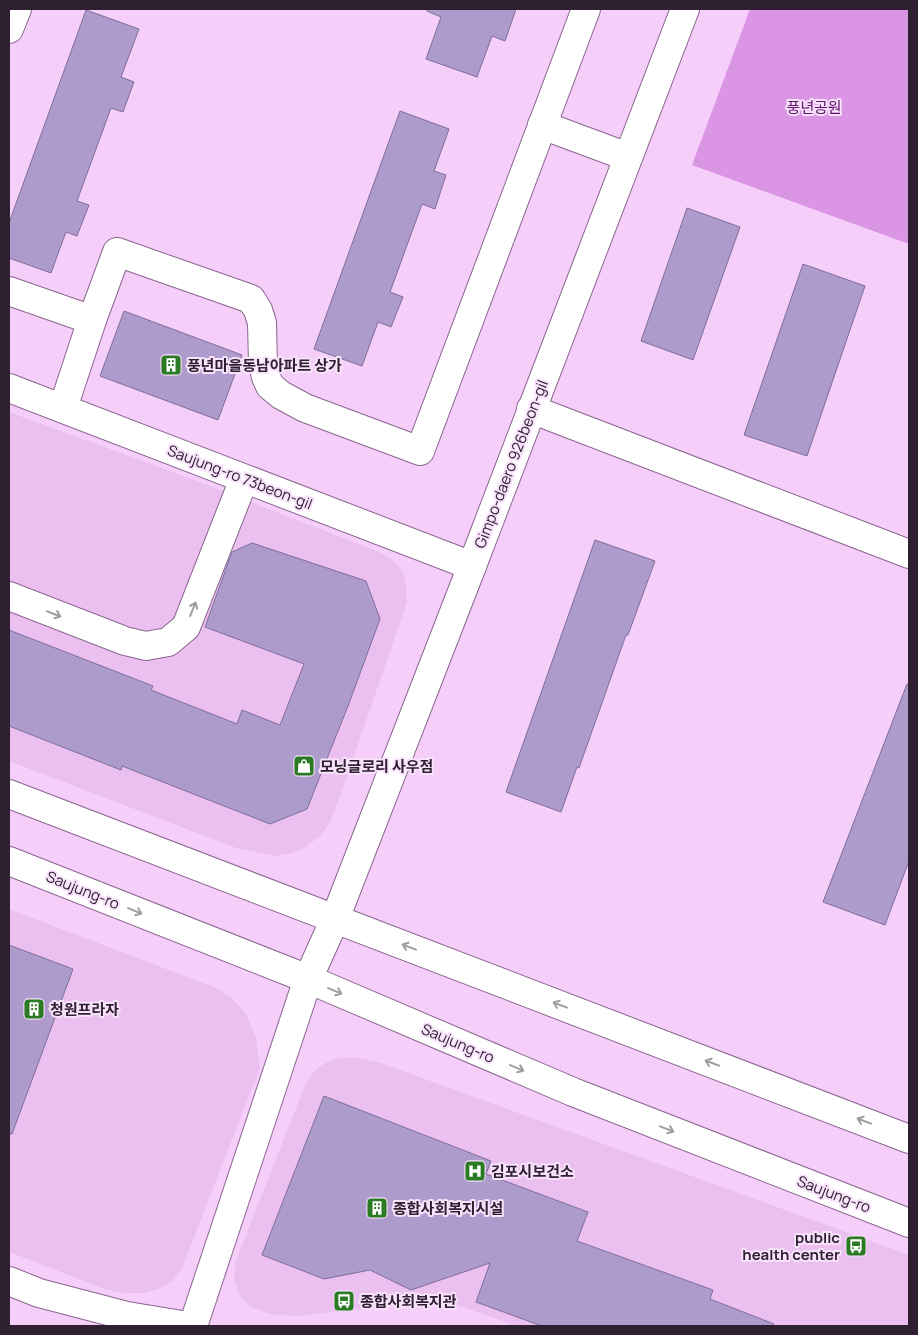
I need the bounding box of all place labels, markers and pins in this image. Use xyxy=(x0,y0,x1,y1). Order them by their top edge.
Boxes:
building icon: 풍년마을동남아파트 상가 xyxy=(159,353,183,377)
place label: 풍년마을동남아파트 상가 xyxy=(187,355,342,376)
shop icon: 모닝글로리 사우점 xyxy=(292,754,316,778)
place label: 모닝글로리 사우점 xyxy=(320,756,433,777)
building icon: 청원프라자 xyxy=(22,997,46,1021)
place label: 청원프라자 xyxy=(50,999,119,1020)
hospital icon: 김포시보건소 xyxy=(463,1159,487,1183)
place label: 김포시보건소 xyxy=(491,1161,574,1182)
building icon: 종합사회복지시설 xyxy=(365,1196,389,1220)
place label: 종합사회복지시설 xyxy=(393,1198,503,1219)
place label: public health center xyxy=(742,1227,840,1265)
bus stop icon: public health center xyxy=(844,1234,868,1258)
bus stop icon: 종합사회복지관 xyxy=(332,1289,356,1313)
place label: 종합사회복지관 xyxy=(360,1291,457,1312)

